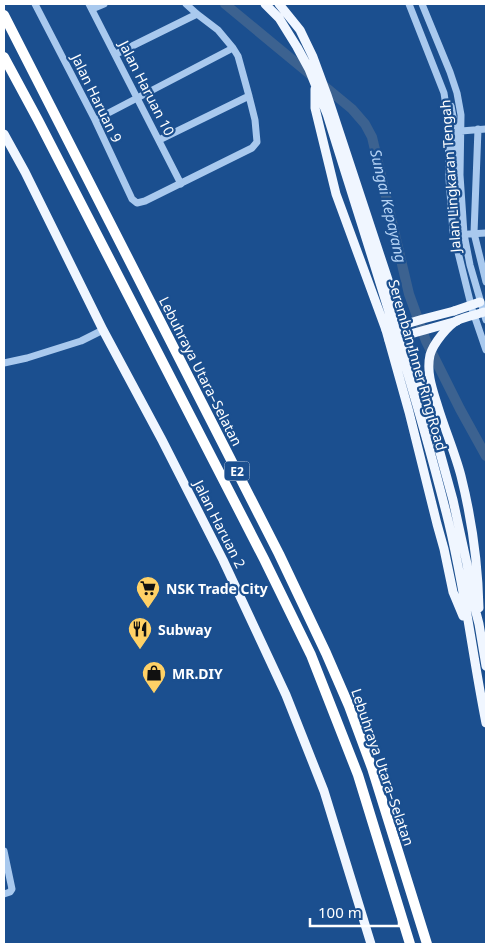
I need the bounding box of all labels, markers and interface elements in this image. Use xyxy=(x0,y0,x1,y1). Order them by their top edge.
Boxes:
street label: Jalan Haruan 10 xyxy=(114,35,179,139)
street label: Jalan Haruan 9 xyxy=(66,49,127,145)
street label: Jalan Lingkaran Tengah xyxy=(435,99,465,255)
water label: Sungai Kepayang xyxy=(366,147,412,265)
street label: Seremban Inner Ring Road xyxy=(384,277,452,453)
street label: Lebuhraya Utara–Selatan xyxy=(155,293,247,449)
road number: E2 xyxy=(224,462,250,481)
street label: Jalan Haruan 2 xyxy=(189,475,250,571)
supermarket icon: NSK Trade City xyxy=(135,575,161,609)
place label: NSK Trade City xyxy=(166,579,268,598)
restaurant icon: Subway xyxy=(127,616,153,650)
place label: Subway xyxy=(158,620,212,639)
shop icon: MR.DIY xyxy=(141,660,167,694)
place label: MR.DIY xyxy=(172,664,223,683)
street label: Lebuhraya Utara–Selatan xyxy=(347,686,419,848)
scale bar xyxy=(310,896,399,928)
text: 100 m xyxy=(318,902,362,922)

